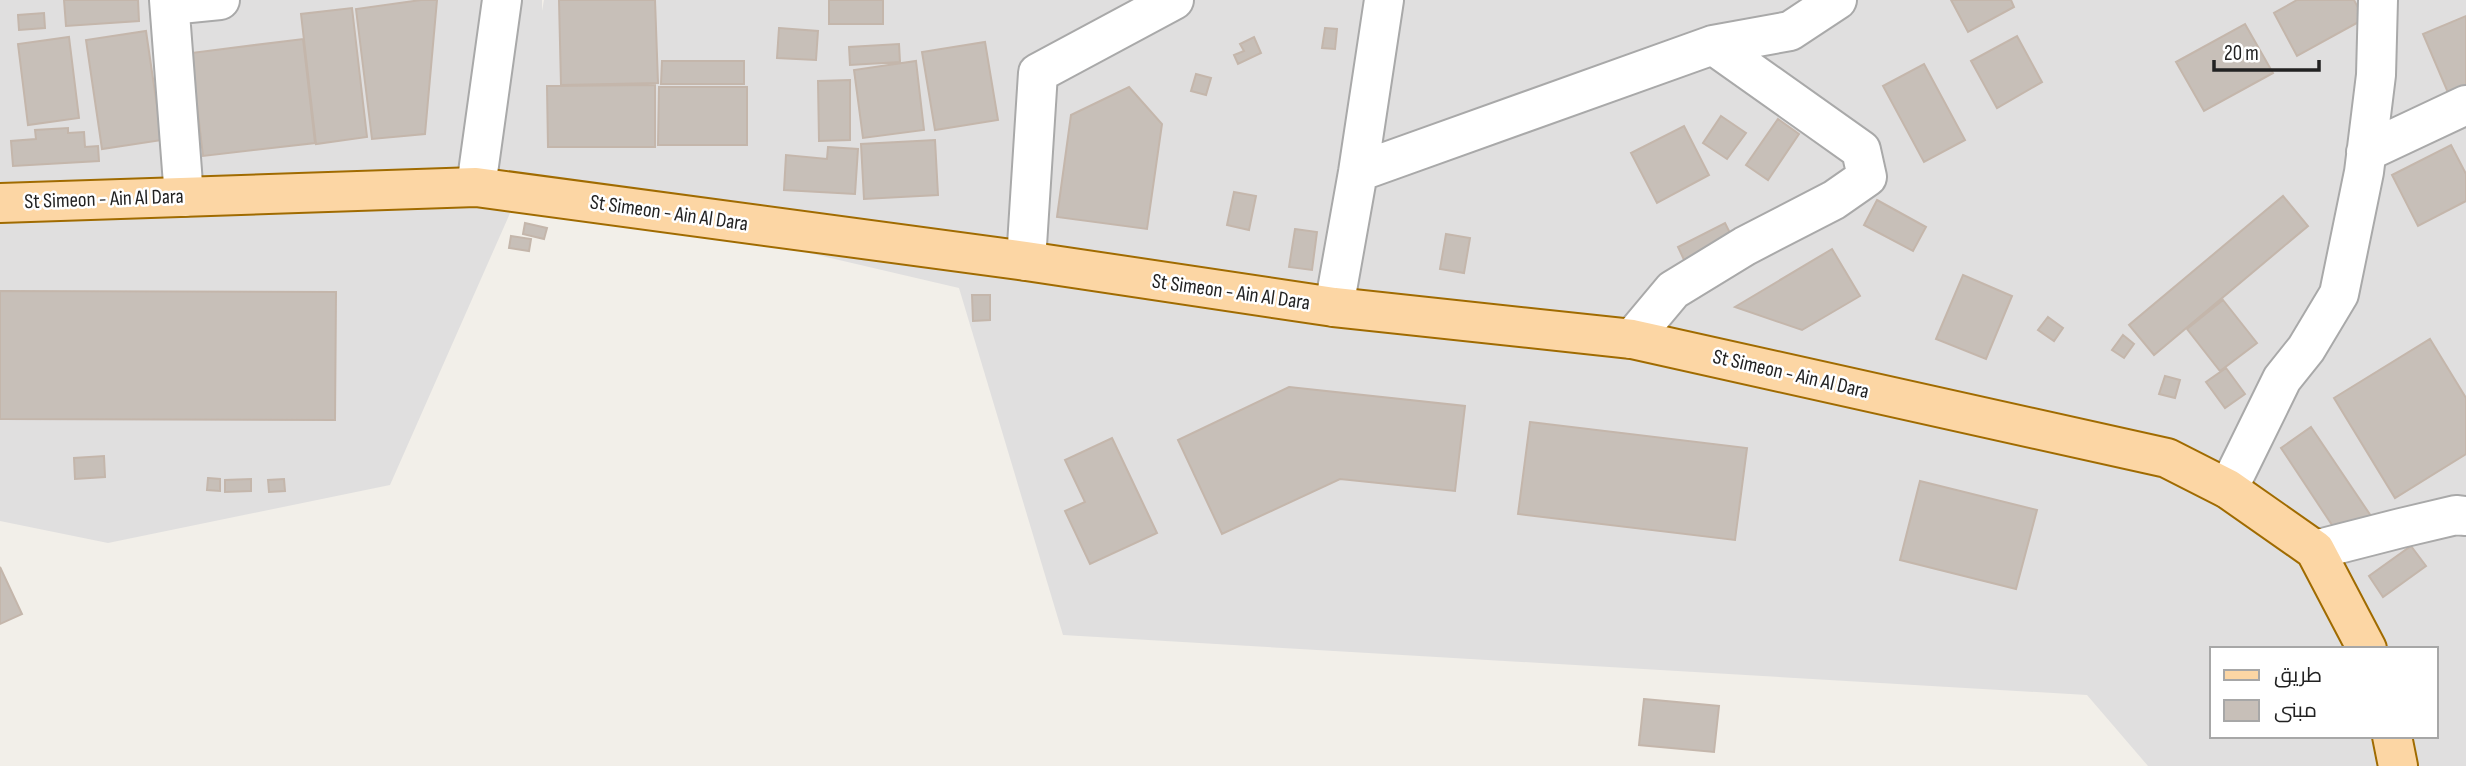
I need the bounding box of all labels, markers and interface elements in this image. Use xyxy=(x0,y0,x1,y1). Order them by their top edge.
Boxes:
scale bar xyxy=(2214,28,2319,72)
text: 20 m xyxy=(2224,41,2259,66)
street label: St Simeon - Ain Al Dara xyxy=(24,184,184,214)
street label: St Simeon - Ain Al Dara xyxy=(588,190,750,236)
street label: St Simeon - Ain Al Dara xyxy=(1150,269,1312,315)
street label: St Simeon - Ain Al Dara xyxy=(1711,344,1871,404)
legend xyxy=(2210,647,2438,738)
text: طريق xyxy=(2274,663,2322,688)
text: مبنى xyxy=(2274,698,2317,723)

